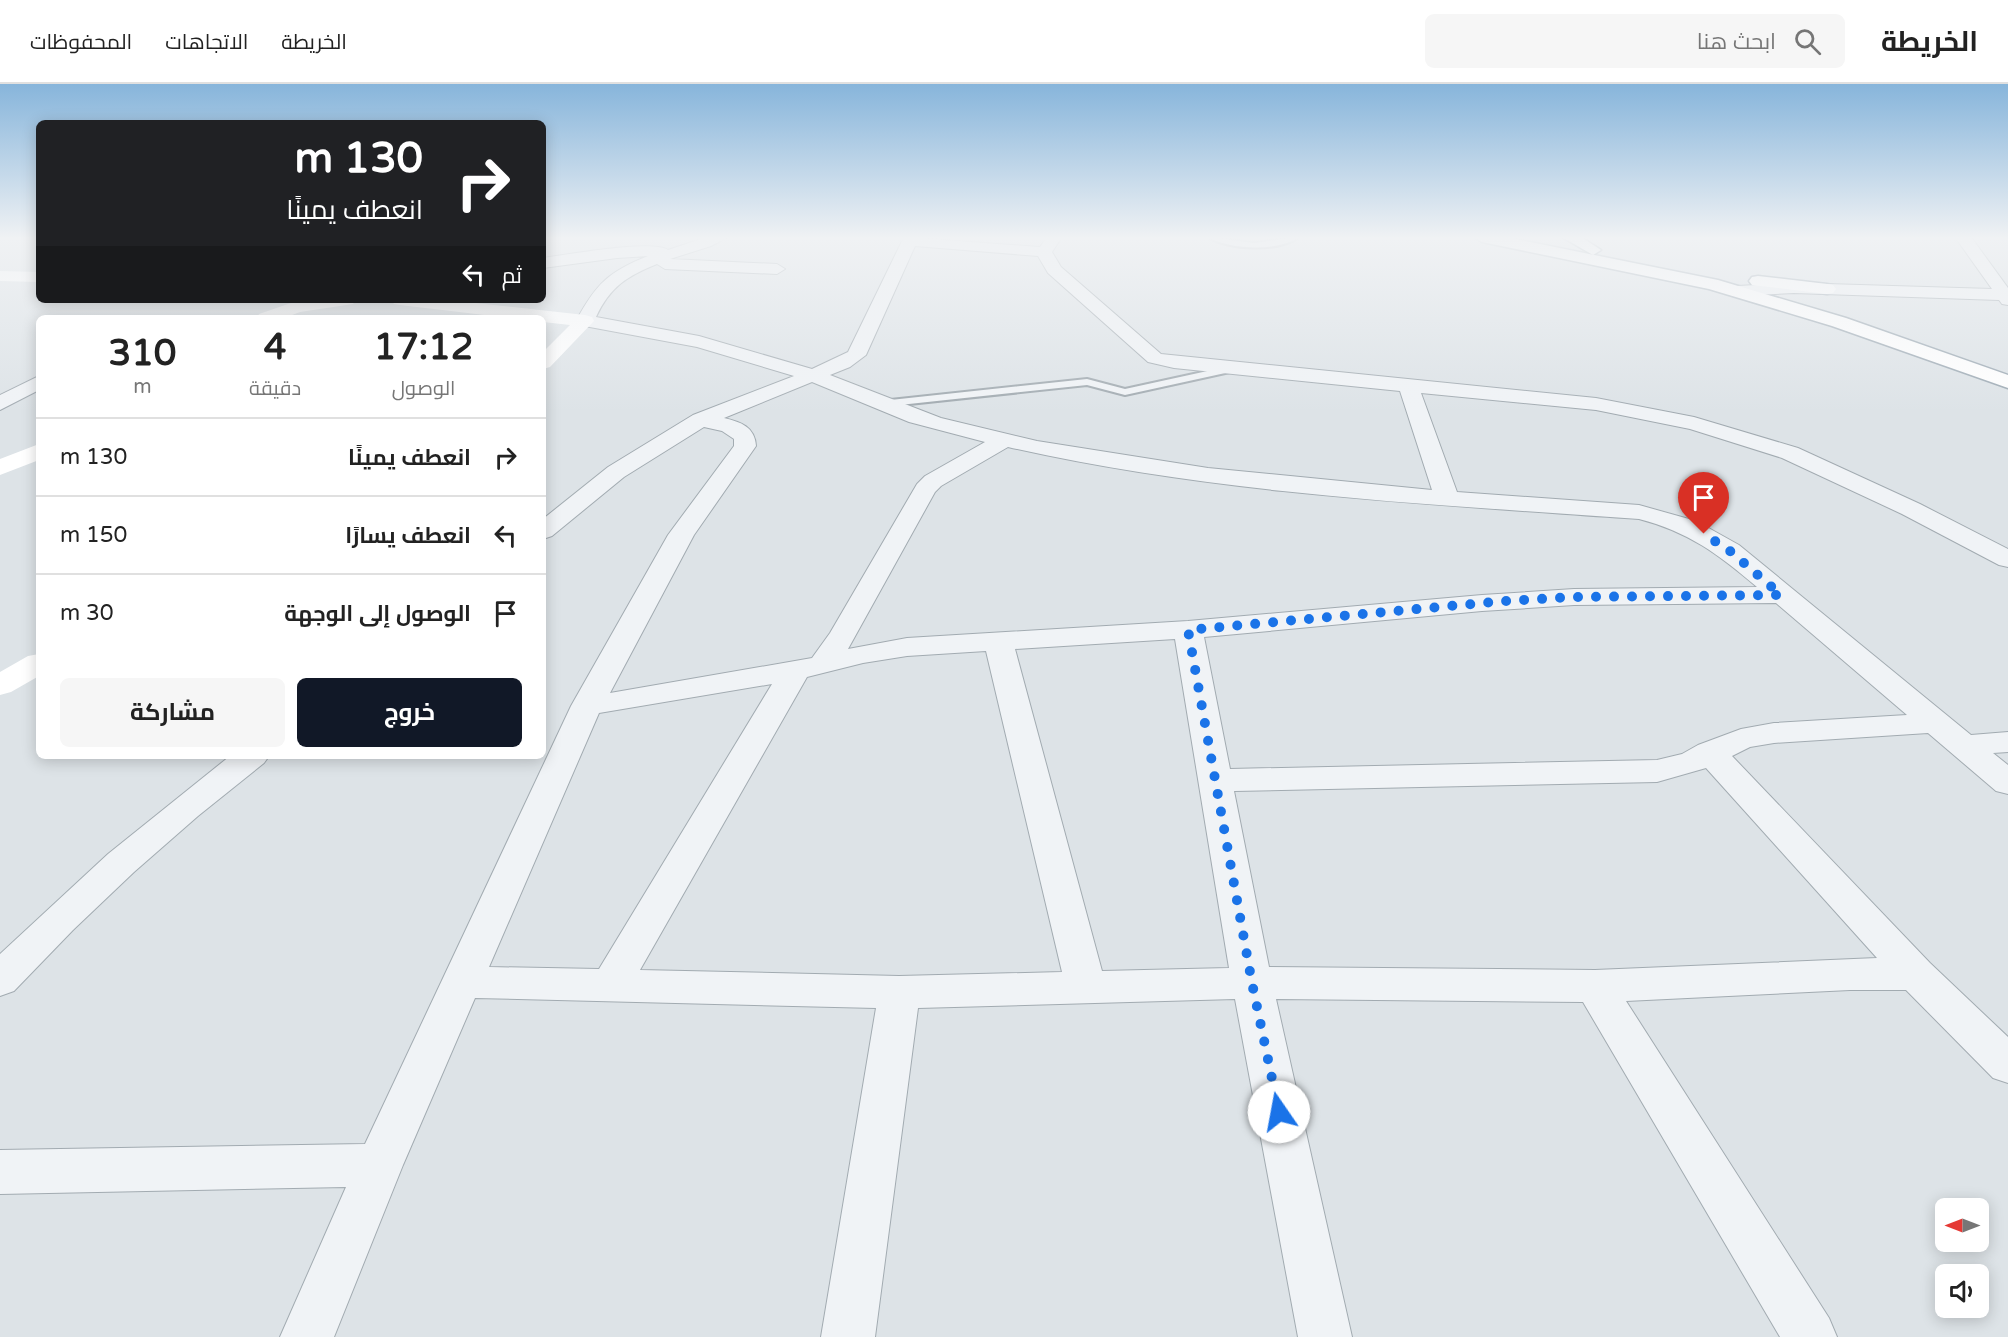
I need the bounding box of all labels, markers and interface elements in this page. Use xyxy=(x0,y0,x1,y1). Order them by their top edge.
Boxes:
search box xyxy=(1425,14,1845,68)
icon: search xyxy=(1791,25,1824,58)
text: الخريطة xyxy=(1881,25,1978,59)
text: ابحث هنا xyxy=(1697,29,1776,55)
text: المحفوظات xyxy=(30,30,132,55)
text: الاتجاهات xyxy=(165,30,248,55)
text: الخريطة xyxy=(281,30,347,55)
text: 130 m xyxy=(294,133,423,184)
icon: right xyxy=(444,144,522,222)
text: انعطف يمينًا xyxy=(286,194,423,227)
icon: left xyxy=(457,258,490,291)
text: ثم xyxy=(502,263,522,289)
text: 4 xyxy=(264,326,286,369)
text: 17:12 xyxy=(374,326,473,369)
text: 310 xyxy=(109,332,176,375)
text: m xyxy=(133,375,152,399)
text: دقيقة xyxy=(249,377,301,401)
text: الوصول xyxy=(392,377,455,401)
icon: right xyxy=(489,441,522,474)
text: 130 m xyxy=(60,444,127,470)
text: انعطف يمينًا xyxy=(348,445,471,471)
pin xyxy=(1678,472,1729,534)
icon: arrive xyxy=(1687,481,1720,514)
icon: left xyxy=(489,519,522,552)
text: 150 m xyxy=(60,522,127,548)
text: انعطف يسارًا xyxy=(345,523,471,549)
icon: arrive xyxy=(489,597,522,630)
text: 30 m xyxy=(60,600,114,626)
text: الوصول إلى الوجهة xyxy=(284,601,471,627)
button: مشاركة xyxy=(60,678,285,747)
button: خروج xyxy=(297,678,522,747)
position arrow xyxy=(1247,1080,1311,1144)
north arrow xyxy=(1935,1198,1989,1252)
map controls xyxy=(1935,1198,1989,1318)
button: sound xyxy=(1935,1264,1989,1318)

